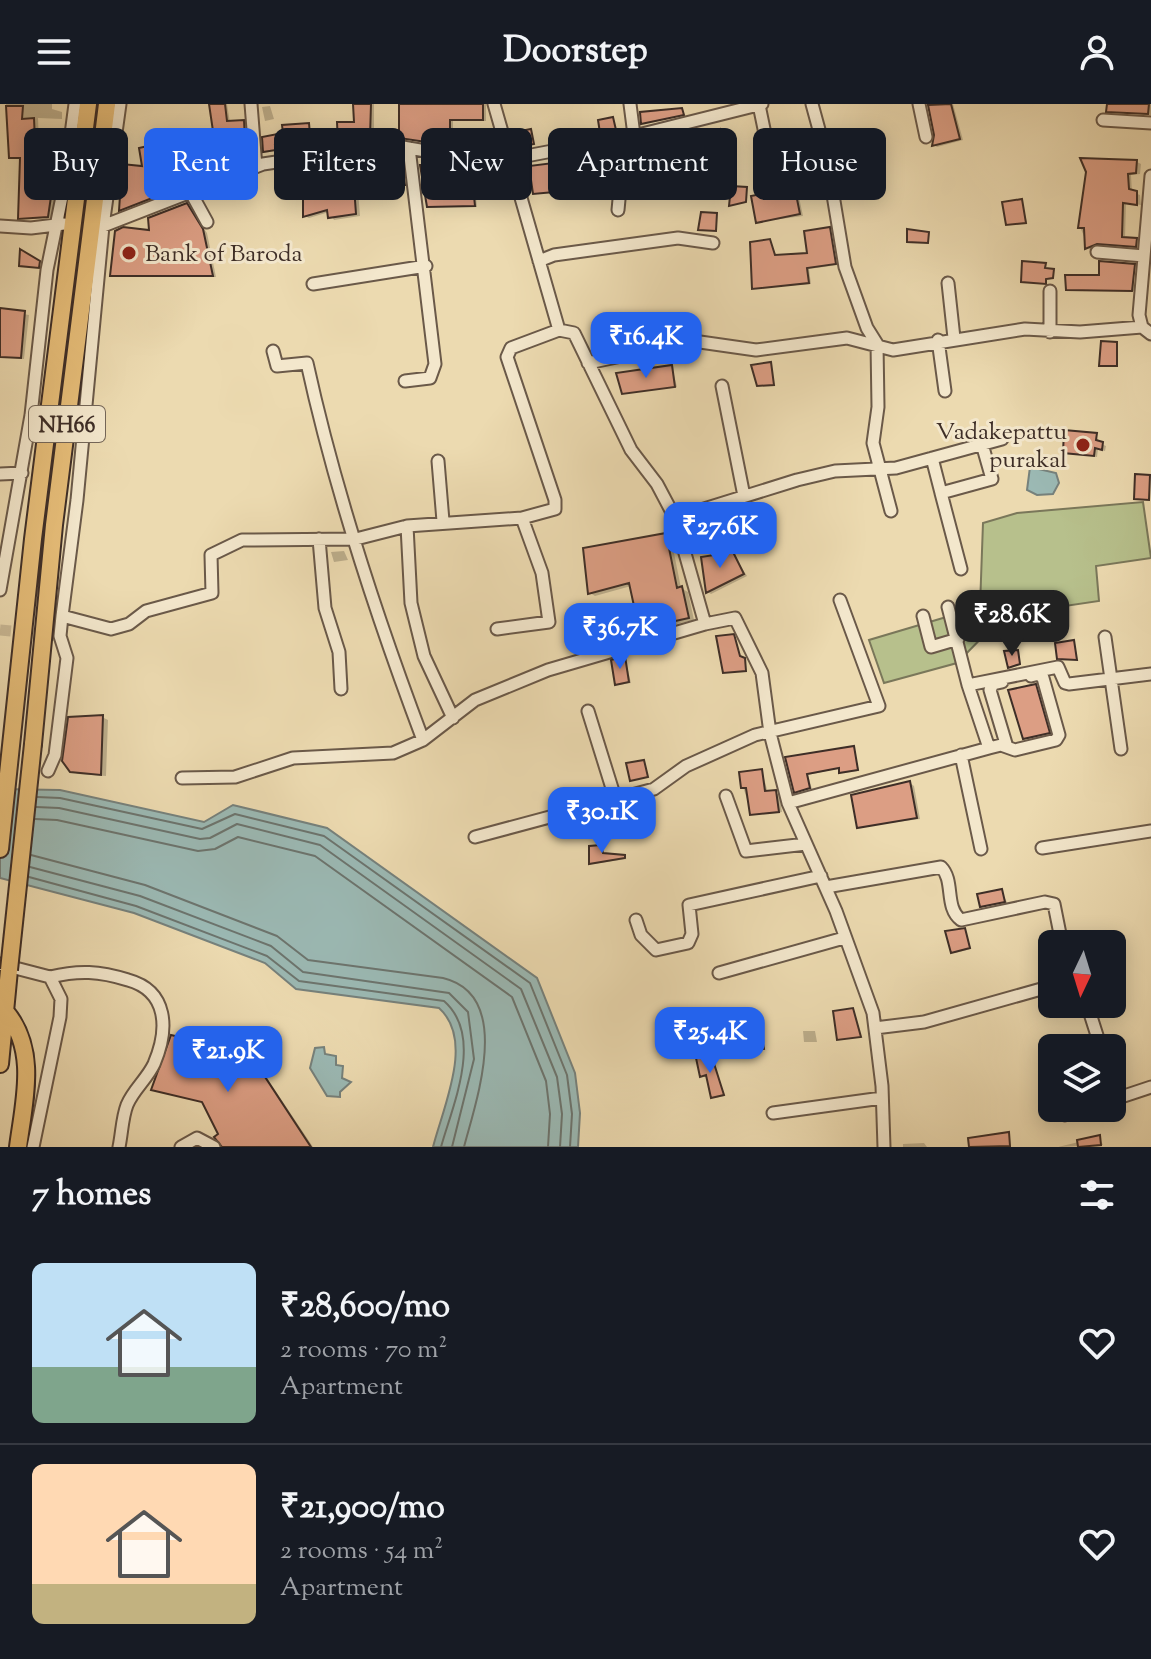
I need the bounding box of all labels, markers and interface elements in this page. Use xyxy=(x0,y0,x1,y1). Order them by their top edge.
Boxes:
text: Doorstep xyxy=(503,26,648,78)
icon: menu xyxy=(32,30,76,74)
icon: person xyxy=(1075,30,1119,74)
chip: Buy xyxy=(24,128,128,200)
chip: Rent xyxy=(144,128,258,200)
chip: Filters xyxy=(274,128,405,200)
chip: New xyxy=(421,128,532,200)
chip: Apartment xyxy=(548,128,737,200)
chip: House xyxy=(753,128,886,200)
place label: Bank of Baroda xyxy=(145,238,303,272)
marker: Bank of Baroda xyxy=(120,244,138,262)
pin: ₹16.4K xyxy=(581,312,711,380)
text: ₹16.4K xyxy=(609,319,683,356)
road number: NH66 xyxy=(29,406,105,442)
place label: Vadakepattu purakal xyxy=(936,416,1067,478)
marker: Vadakepattu purakal xyxy=(1074,436,1092,454)
pin: ₹27.6K xyxy=(655,502,785,570)
text: ₹27.6K xyxy=(682,509,758,546)
pin: ₹28.6K xyxy=(947,590,1077,658)
text: ₹28.6K xyxy=(973,597,1051,634)
pin: ₹36.7K xyxy=(555,603,685,671)
text: ₹36.7K xyxy=(582,610,658,647)
pin: ₹30.1K xyxy=(537,787,667,855)
text: ₹30.1K xyxy=(566,794,638,831)
north arrow xyxy=(1038,930,1126,1018)
map controls xyxy=(1038,930,1126,1122)
pin: ₹25.4K xyxy=(645,1007,775,1075)
text: ₹25.4K xyxy=(673,1014,747,1051)
pin: ₹21.9K xyxy=(163,1026,293,1094)
text: ₹21.9K xyxy=(191,1033,265,1070)
button: layers xyxy=(1038,1034,1126,1122)
text: 7 homes xyxy=(32,1171,151,1220)
icon: filters xyxy=(1075,1173,1119,1217)
text: ₹28,600/mo xyxy=(280,1283,450,1332)
icon: home xyxy=(96,1295,192,1391)
icon: heart xyxy=(1075,1321,1119,1365)
text: 2 rooms · 70 m² xyxy=(280,1332,447,1369)
text: Apartment xyxy=(280,1369,403,1406)
text: ₹21,900/mo xyxy=(280,1484,445,1533)
icon: home xyxy=(96,1496,192,1592)
icon: heart xyxy=(1075,1522,1119,1566)
text: 2 rooms · 54 m² xyxy=(280,1533,443,1570)
text: Apartment xyxy=(280,1570,403,1607)

